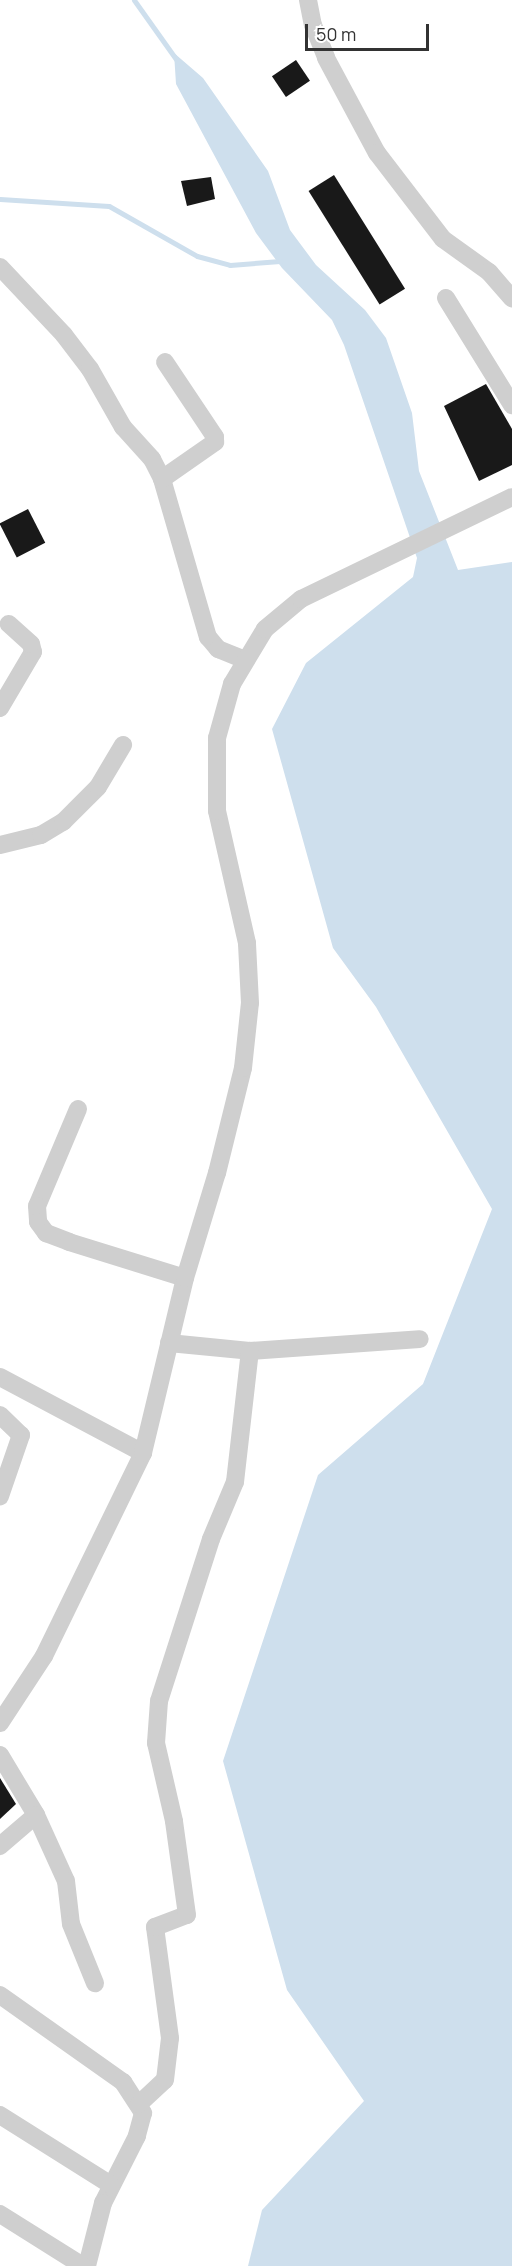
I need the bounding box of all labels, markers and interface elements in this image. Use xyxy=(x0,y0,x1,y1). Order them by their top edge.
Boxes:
scale bar xyxy=(308,12,432,50)
text: 50 m xyxy=(316,22,356,46)

